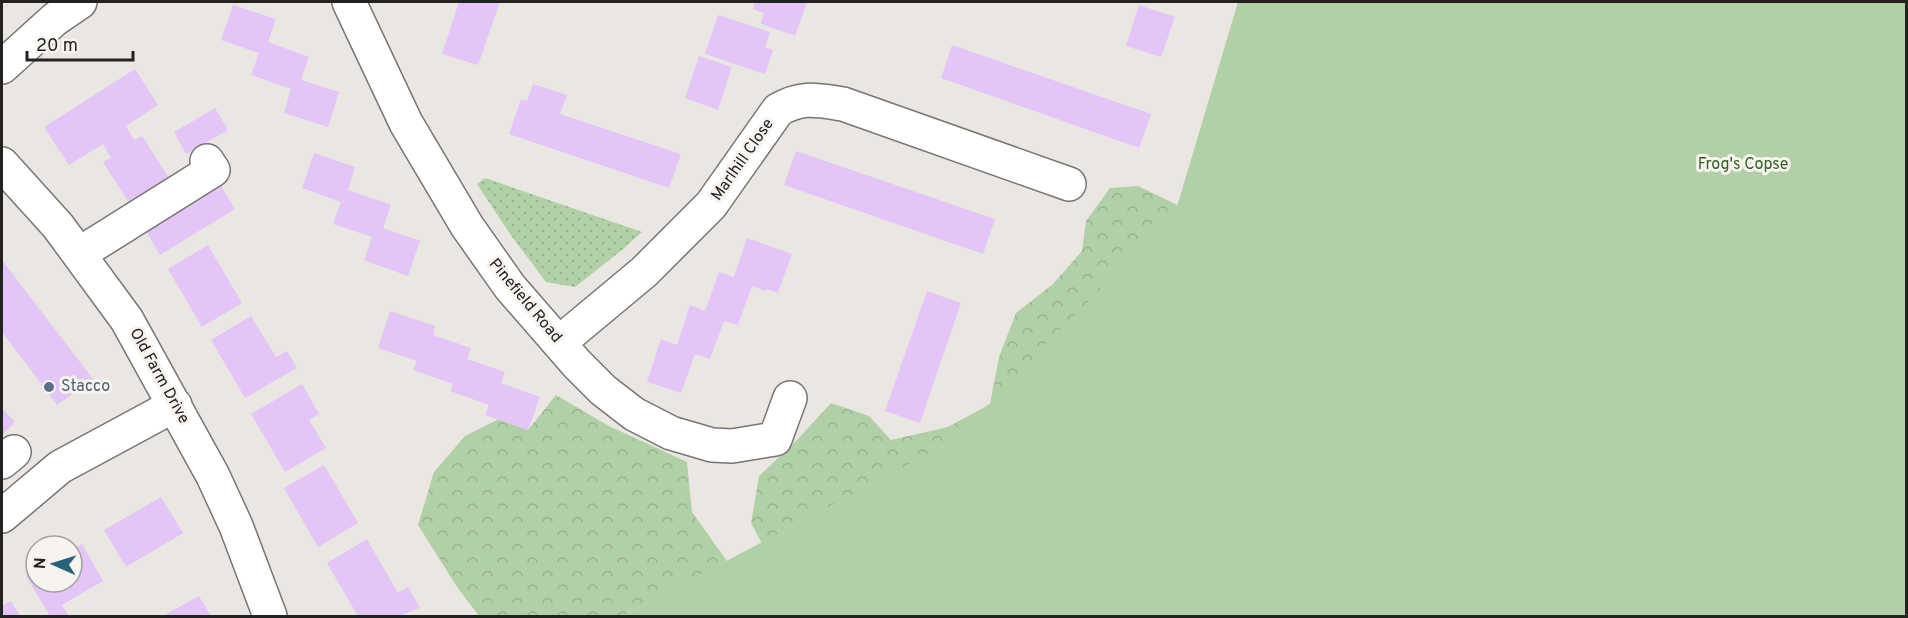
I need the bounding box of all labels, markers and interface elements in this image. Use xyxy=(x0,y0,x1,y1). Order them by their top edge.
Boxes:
scale bar xyxy=(27,24,134,62)
text: 20 m xyxy=(36,35,78,58)
street label: Marlhill Close xyxy=(707,115,779,205)
park label: Frog's Copse xyxy=(1698,155,1788,175)
street label: Pinefield Road xyxy=(484,255,566,347)
street label: Old Farm Drive xyxy=(124,325,194,427)
place label: Stacco xyxy=(61,377,110,397)
marker: Stacco xyxy=(42,380,56,394)
north arrow xyxy=(24,534,84,594)
text: N xyxy=(31,557,51,570)

